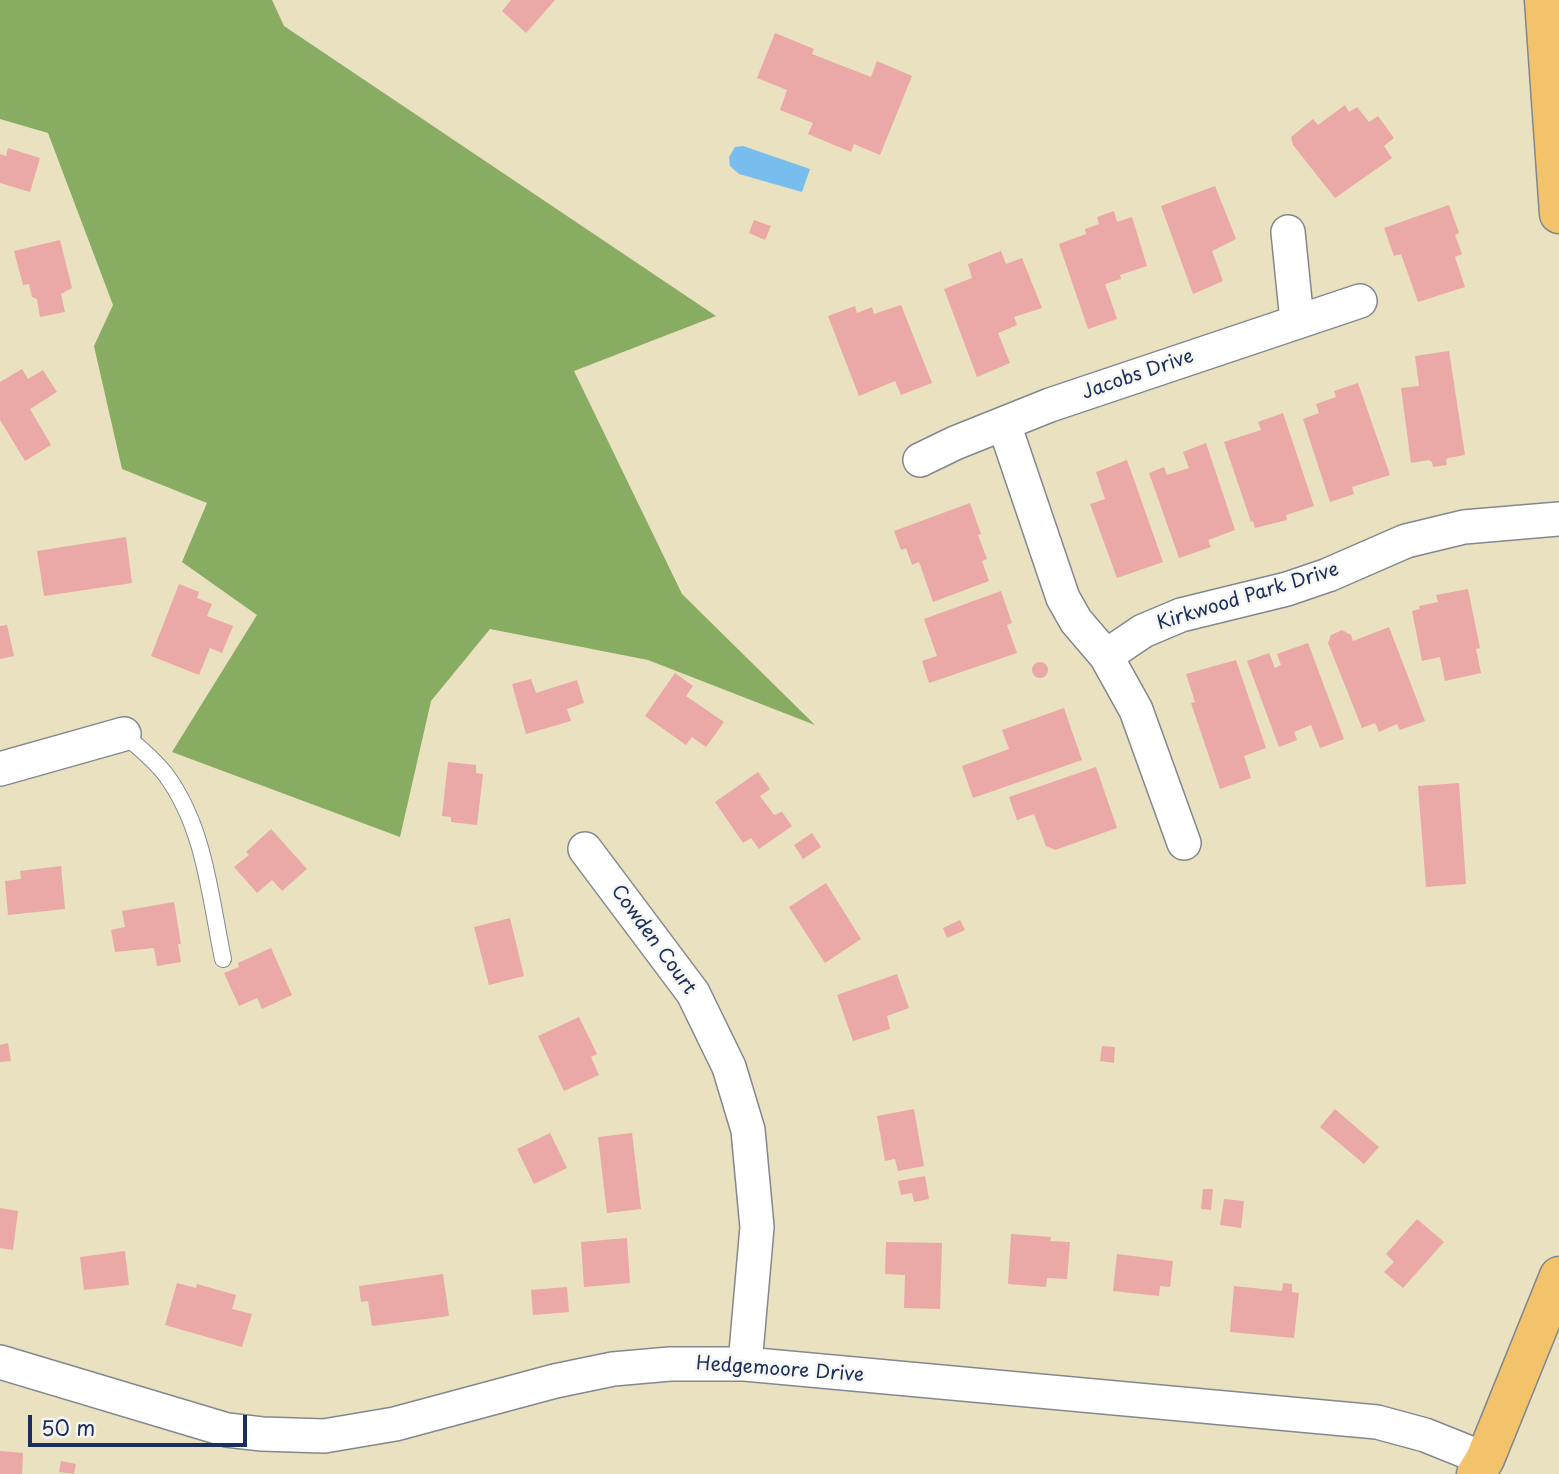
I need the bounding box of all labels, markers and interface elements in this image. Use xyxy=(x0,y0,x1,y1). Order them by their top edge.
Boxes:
street label: Jacobs Drive xyxy=(1079,345,1197,405)
street label: Kirkwood Park Drive xyxy=(1154,558,1342,636)
street label: Cowden Court xyxy=(606,881,700,999)
street label: Hedgemoore Drive xyxy=(695,1353,865,1387)
scale bar xyxy=(32,1400,250,1444)
text: 50 m xyxy=(41,1411,95,1443)

